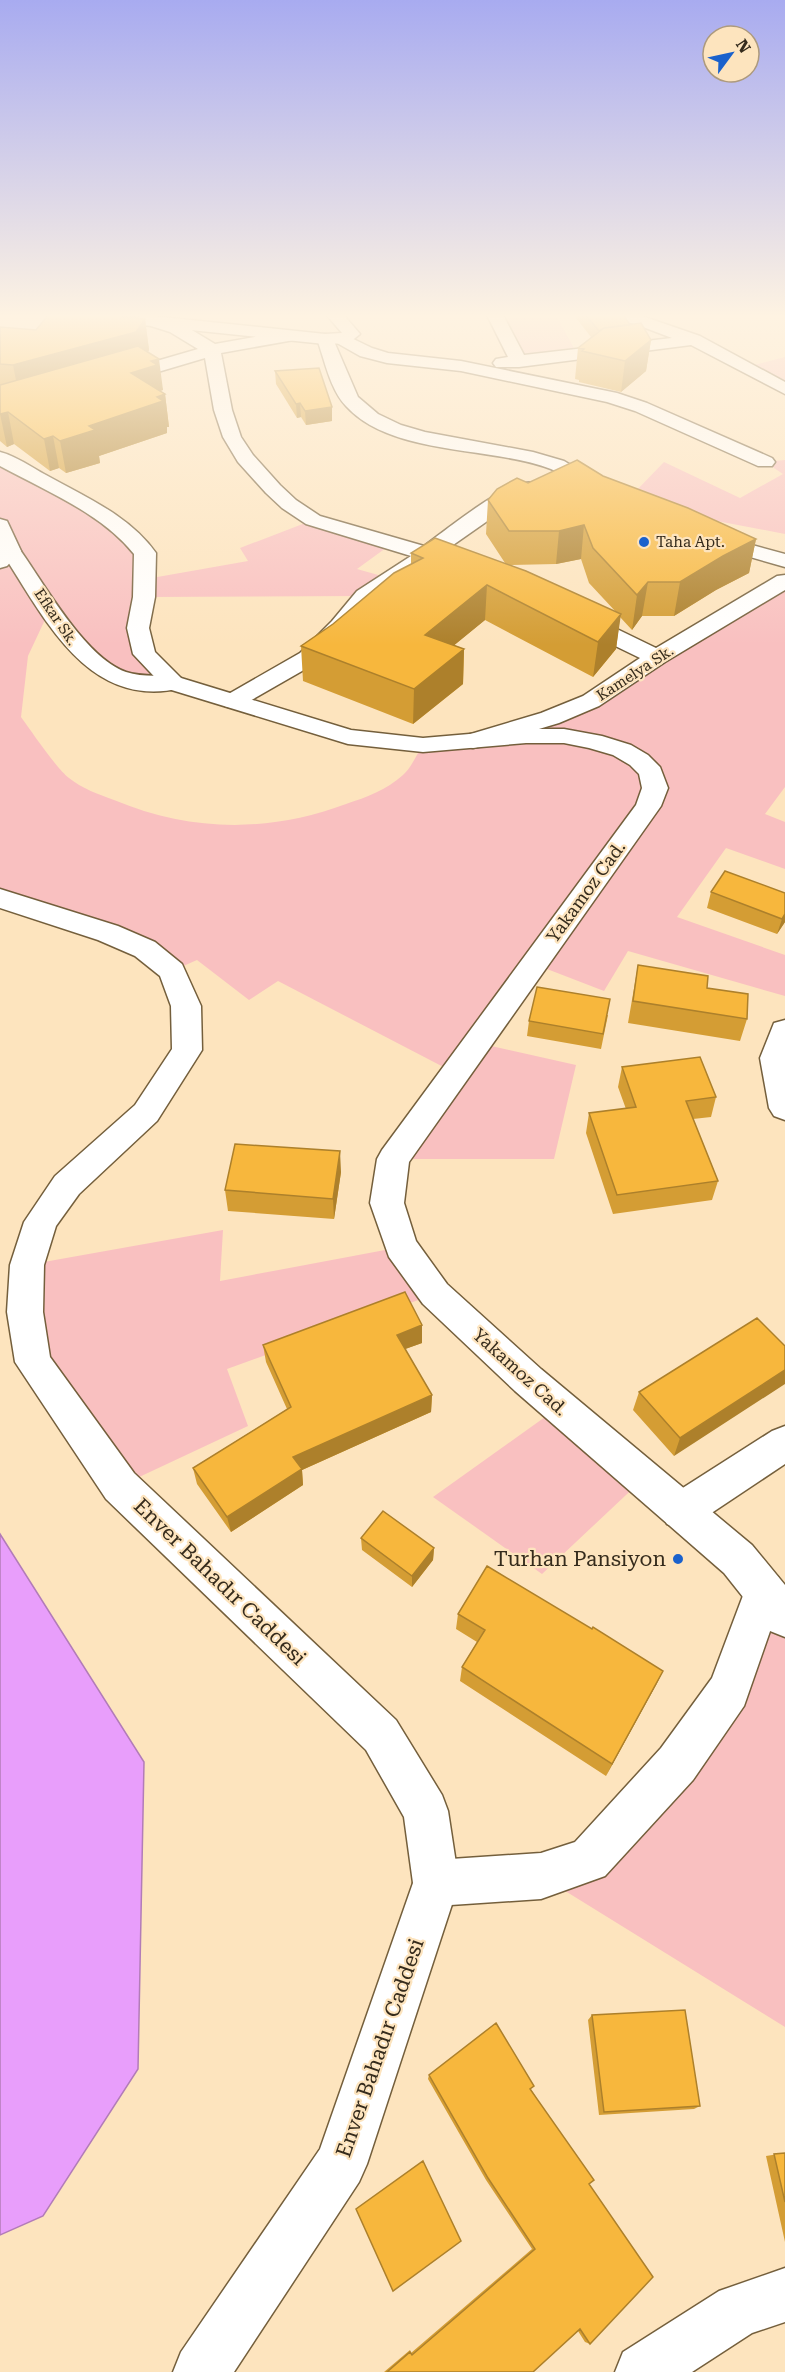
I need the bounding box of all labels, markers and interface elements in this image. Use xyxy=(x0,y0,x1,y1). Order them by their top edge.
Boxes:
north arrow xyxy=(701,24,761,84)
text: N xyxy=(732,36,754,56)
place label: Taha Apt. xyxy=(656,533,725,551)
marker: Taha Apt. xyxy=(637,535,651,549)
street label: Efkar Sk. xyxy=(30,585,82,649)
street label: Kamelya Sk. xyxy=(593,641,677,705)
street label: Yakamoz Cad. xyxy=(542,837,629,947)
street label: Yakamoz Cad. xyxy=(469,1324,572,1420)
street label: Enver Bahadır Caddesi xyxy=(129,1494,311,1671)
place label: Turhan Pansiyon xyxy=(494,1547,666,1571)
marker: Turhan Pansiyon xyxy=(671,1552,685,1566)
street label: Enver Bahadır Caddesi xyxy=(331,1935,429,2160)

